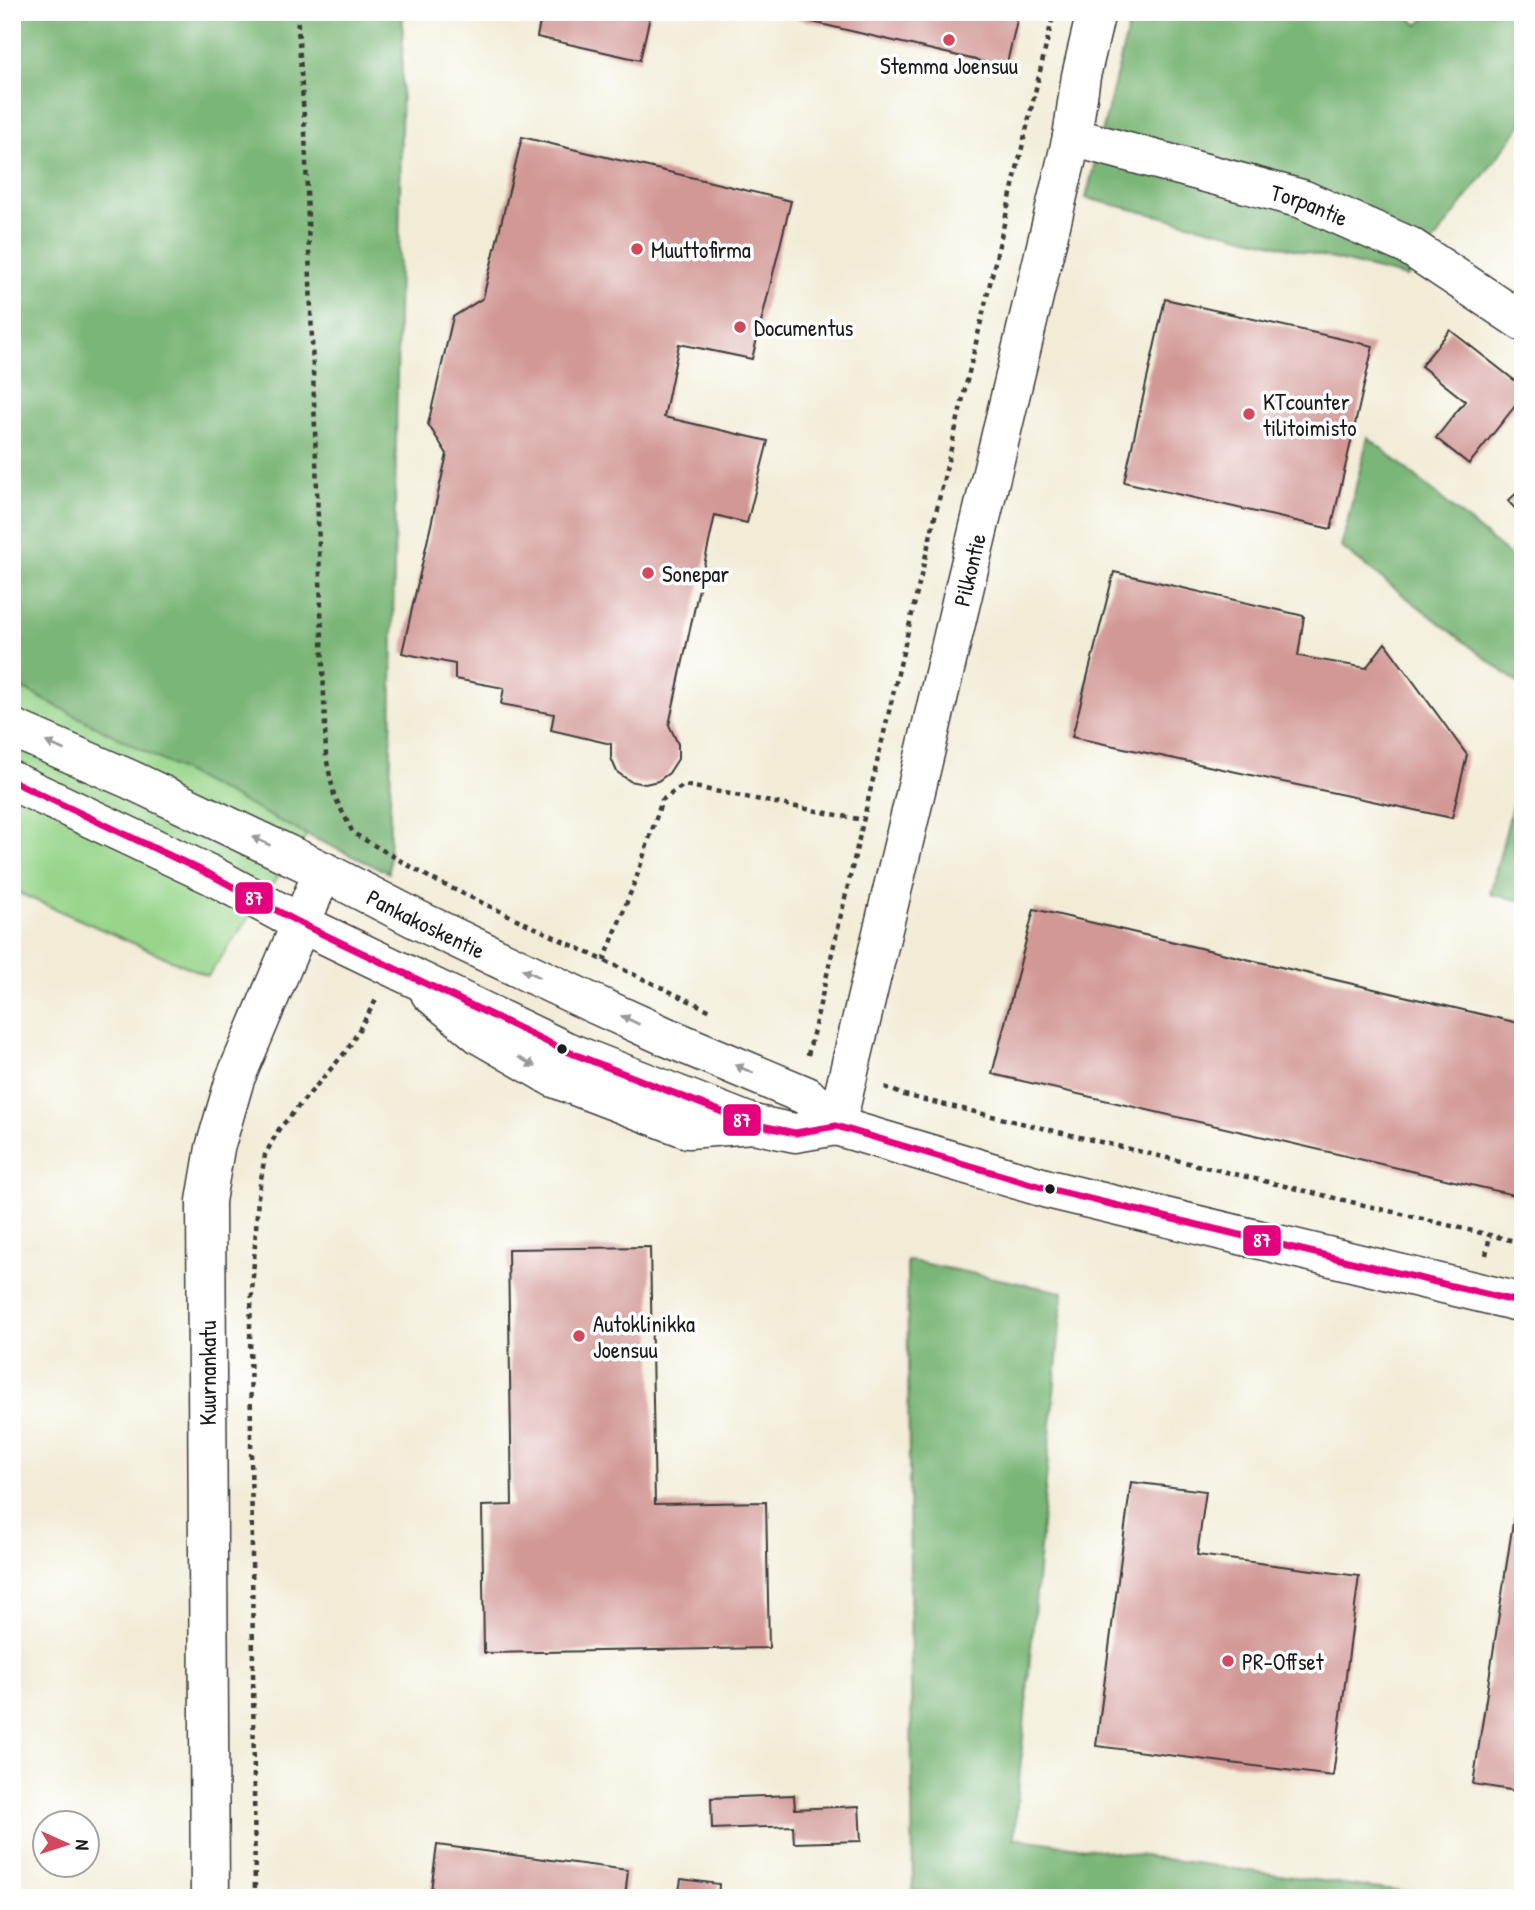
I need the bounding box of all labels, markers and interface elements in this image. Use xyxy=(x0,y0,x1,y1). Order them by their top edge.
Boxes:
marker: Stemma Joensuu xyxy=(941,32,957,48)
place label: Stemma Joensuu xyxy=(880,50,1018,81)
street label: Torpantie xyxy=(1268,176,1353,233)
place label: Muuttofirma xyxy=(651,234,751,265)
marker: Muuttofirma xyxy=(629,241,645,257)
place label: Documentus xyxy=(754,312,854,343)
marker: Documentus xyxy=(732,319,748,335)
place label: KTcounter tilitoimisto xyxy=(1263,386,1357,443)
marker: KTcounter tilitoimisto xyxy=(1241,406,1257,422)
street label: Pilkontie xyxy=(945,530,992,609)
place label: Sonepar xyxy=(662,558,729,589)
marker: Sonepar xyxy=(640,565,656,581)
one-way arrow xyxy=(44,740,65,751)
one-way arrow xyxy=(251,836,271,847)
line badge: 87 xyxy=(234,881,274,915)
street label: Pankakoskentie xyxy=(362,881,490,965)
text: 87 xyxy=(245,885,263,911)
one-way arrow xyxy=(521,968,541,979)
one-way arrow xyxy=(620,1014,640,1026)
unlabelled marker xyxy=(555,1042,569,1056)
one-way arrow xyxy=(517,1056,536,1068)
one-way arrow xyxy=(734,1064,755,1075)
line badge: 87 xyxy=(722,1103,762,1137)
text: 87 xyxy=(733,1107,751,1133)
unlabelled marker xyxy=(1043,1182,1057,1196)
line badge: 87 xyxy=(1242,1224,1282,1257)
text: 87 xyxy=(1253,1227,1271,1253)
place label: Autoklinikka Joensuu xyxy=(593,1308,695,1365)
street label: Kuurnankatu xyxy=(192,1321,223,1425)
marker: Autoklinikka Joensuu xyxy=(571,1328,587,1344)
place label: PR-Offset xyxy=(1242,1646,1325,1677)
marker: PR-Offset xyxy=(1220,1653,1236,1669)
north arrow xyxy=(32,1808,102,1878)
text: N xyxy=(70,1839,96,1851)

